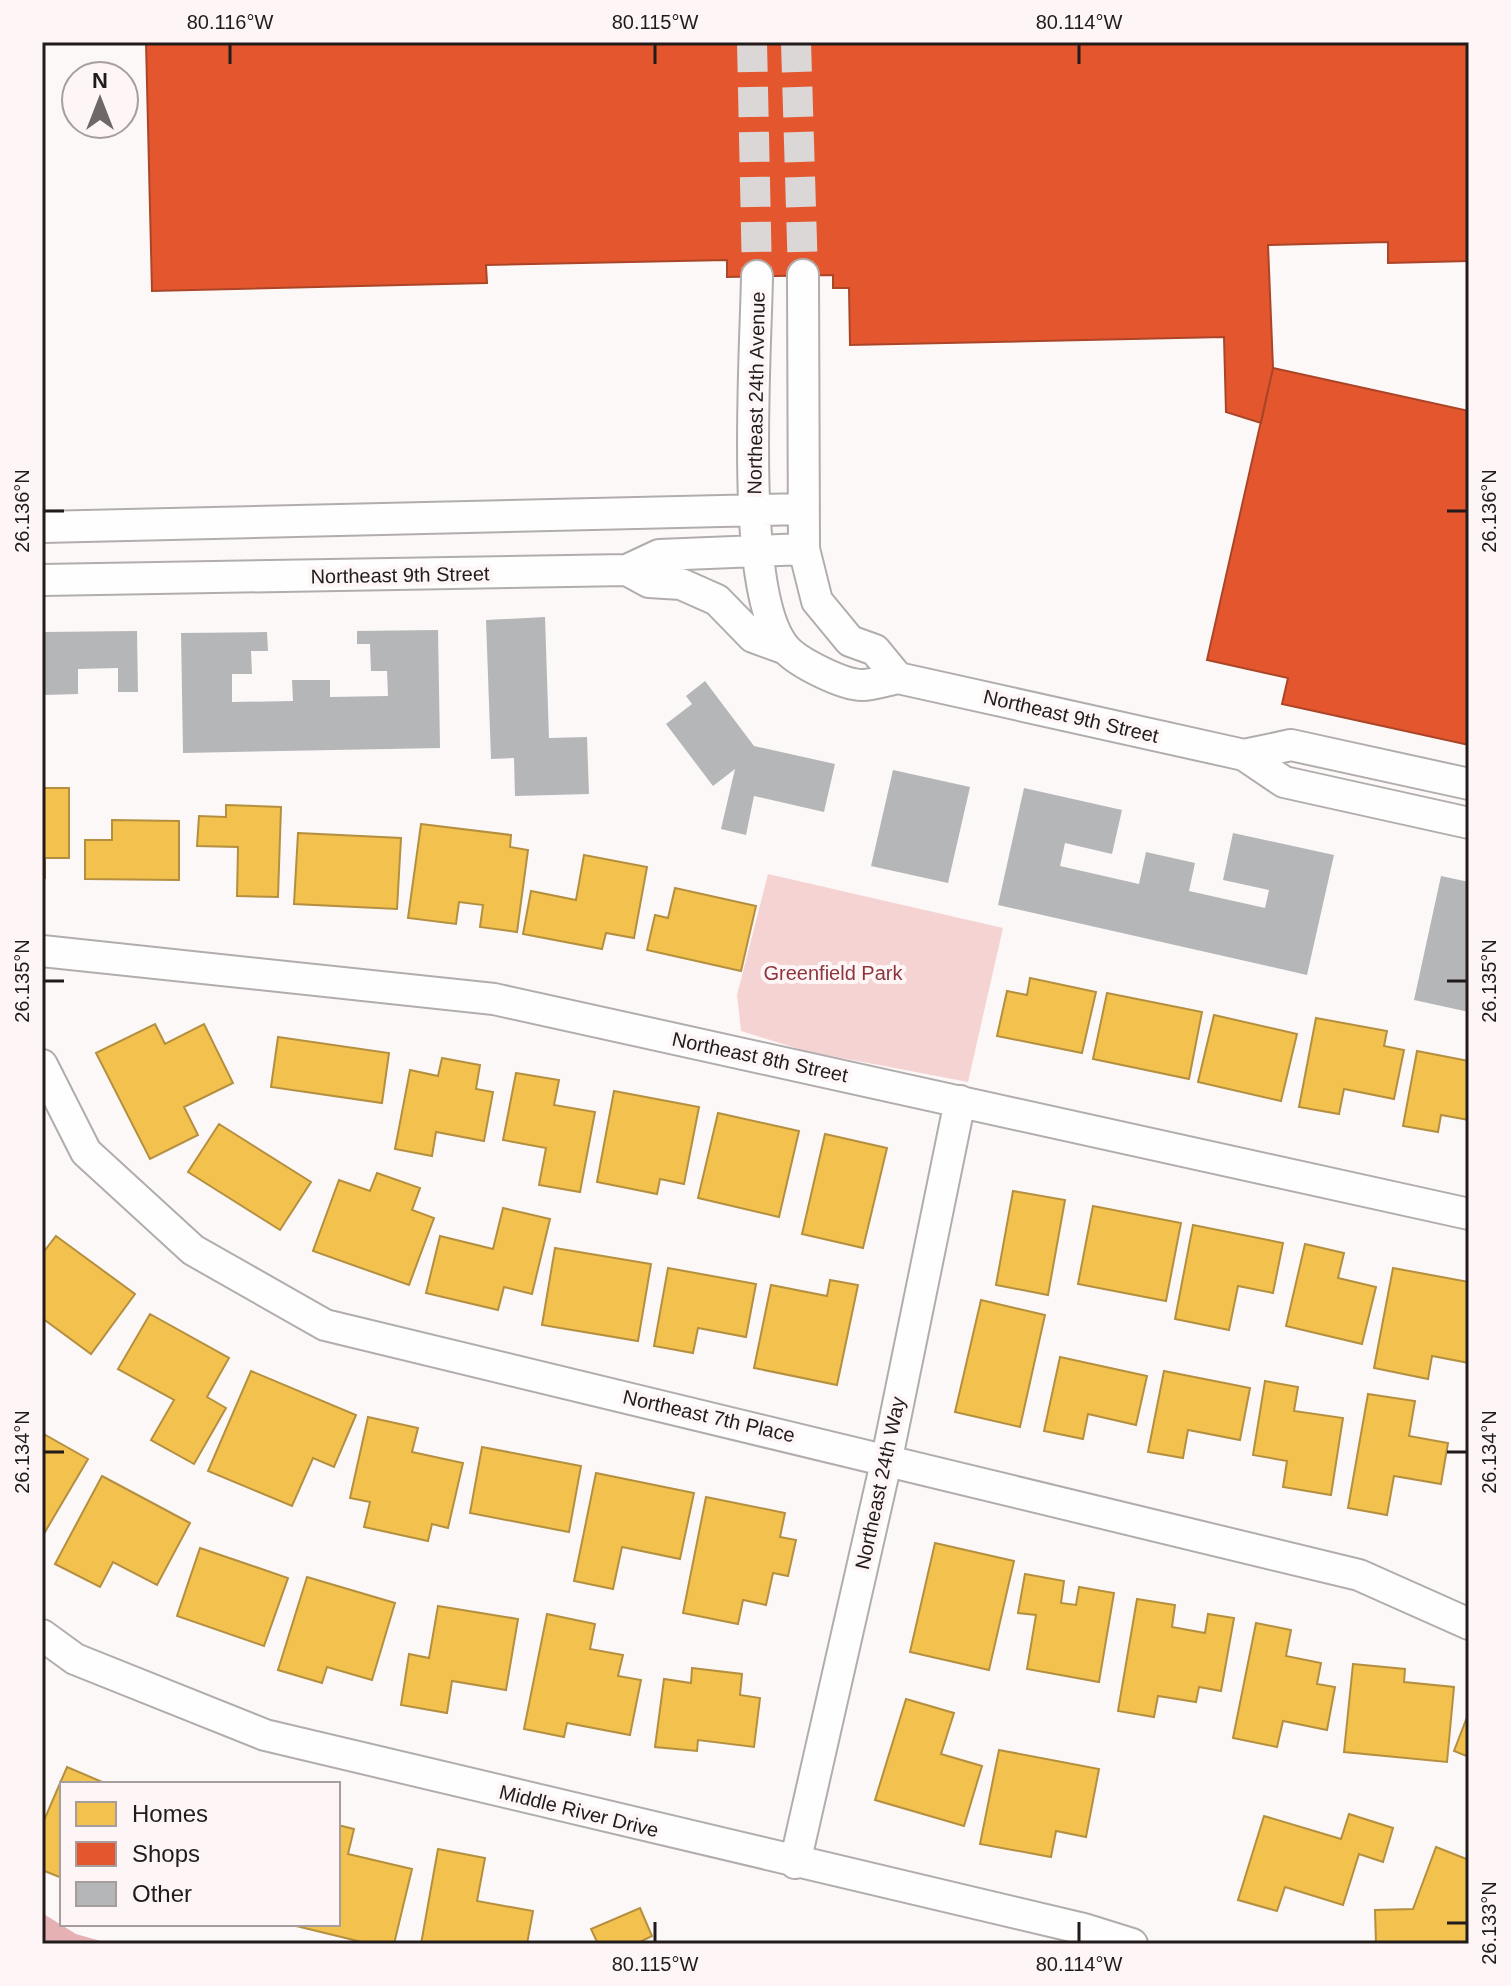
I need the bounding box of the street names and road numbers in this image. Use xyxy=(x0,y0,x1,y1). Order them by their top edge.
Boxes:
street label: Northeast 24th Avenue xyxy=(743,291,769,495)
street label: Northeast 9th Street xyxy=(310,562,490,588)
street label: Northeast 9th Street xyxy=(981,685,1161,747)
street label: Northeast 8th Street xyxy=(670,1028,850,1086)
street label: Northeast 7th Place xyxy=(621,1386,797,1446)
street label: Northeast 24th Way xyxy=(851,1395,909,1571)
street label: Middle River Drive xyxy=(497,1781,661,1841)

